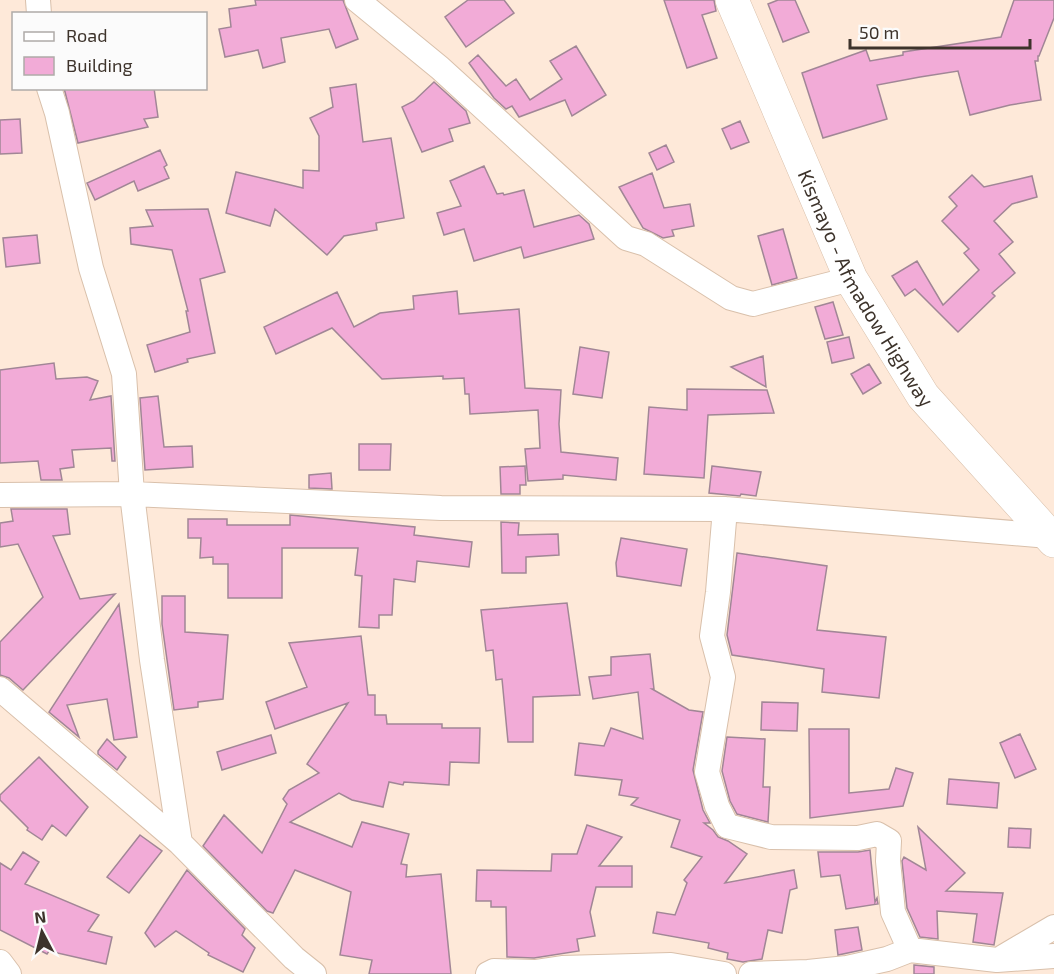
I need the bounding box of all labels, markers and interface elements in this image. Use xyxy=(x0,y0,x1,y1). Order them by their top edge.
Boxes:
legend xyxy=(12,12,207,90)
scale bar xyxy=(850,12,1030,50)
text: 50 m xyxy=(859,21,899,43)
text: Road xyxy=(66,24,107,46)
text: Building xyxy=(66,54,133,76)
street label: Kismayo - Afmadow Highway xyxy=(794,166,939,412)
north arrow xyxy=(12,902,72,962)
text: N xyxy=(33,906,47,927)

